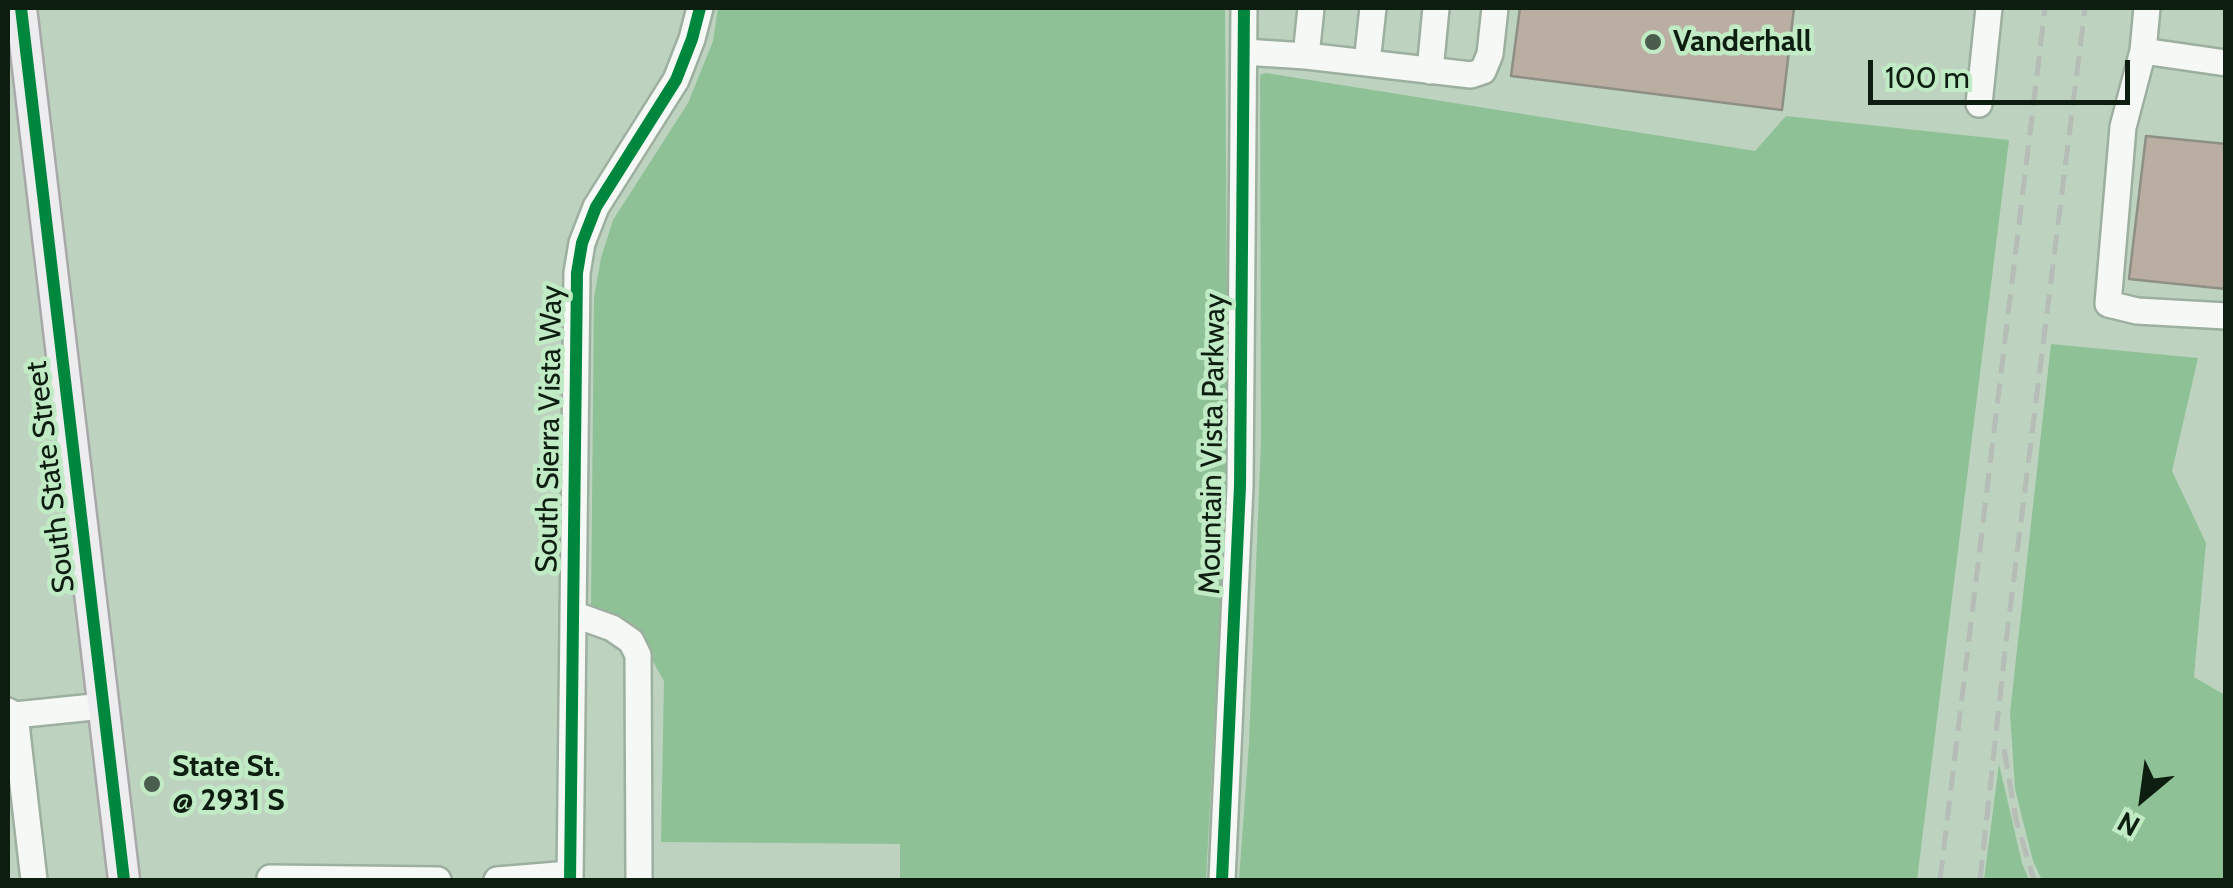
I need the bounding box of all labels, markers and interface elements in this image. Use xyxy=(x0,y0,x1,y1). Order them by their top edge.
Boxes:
place label: Vanderhall xyxy=(1673,24,1812,60)
marker: Vanderhall xyxy=(1642,31,1664,53)
scale bar xyxy=(1873,40,2136,102)
text: 100 m xyxy=(1885,59,1970,96)
street label: South Sierra Vista Way xyxy=(529,285,571,573)
street label: Mountain Vista Parkway xyxy=(1192,293,1234,595)
street label: South State Street xyxy=(19,359,83,595)
north arrow xyxy=(2093,748,2193,848)
place label: State St. @ 2931 S xyxy=(172,749,285,820)
marker: State St. @ 2931 S xyxy=(141,773,163,795)
text: N xyxy=(2112,805,2145,844)

